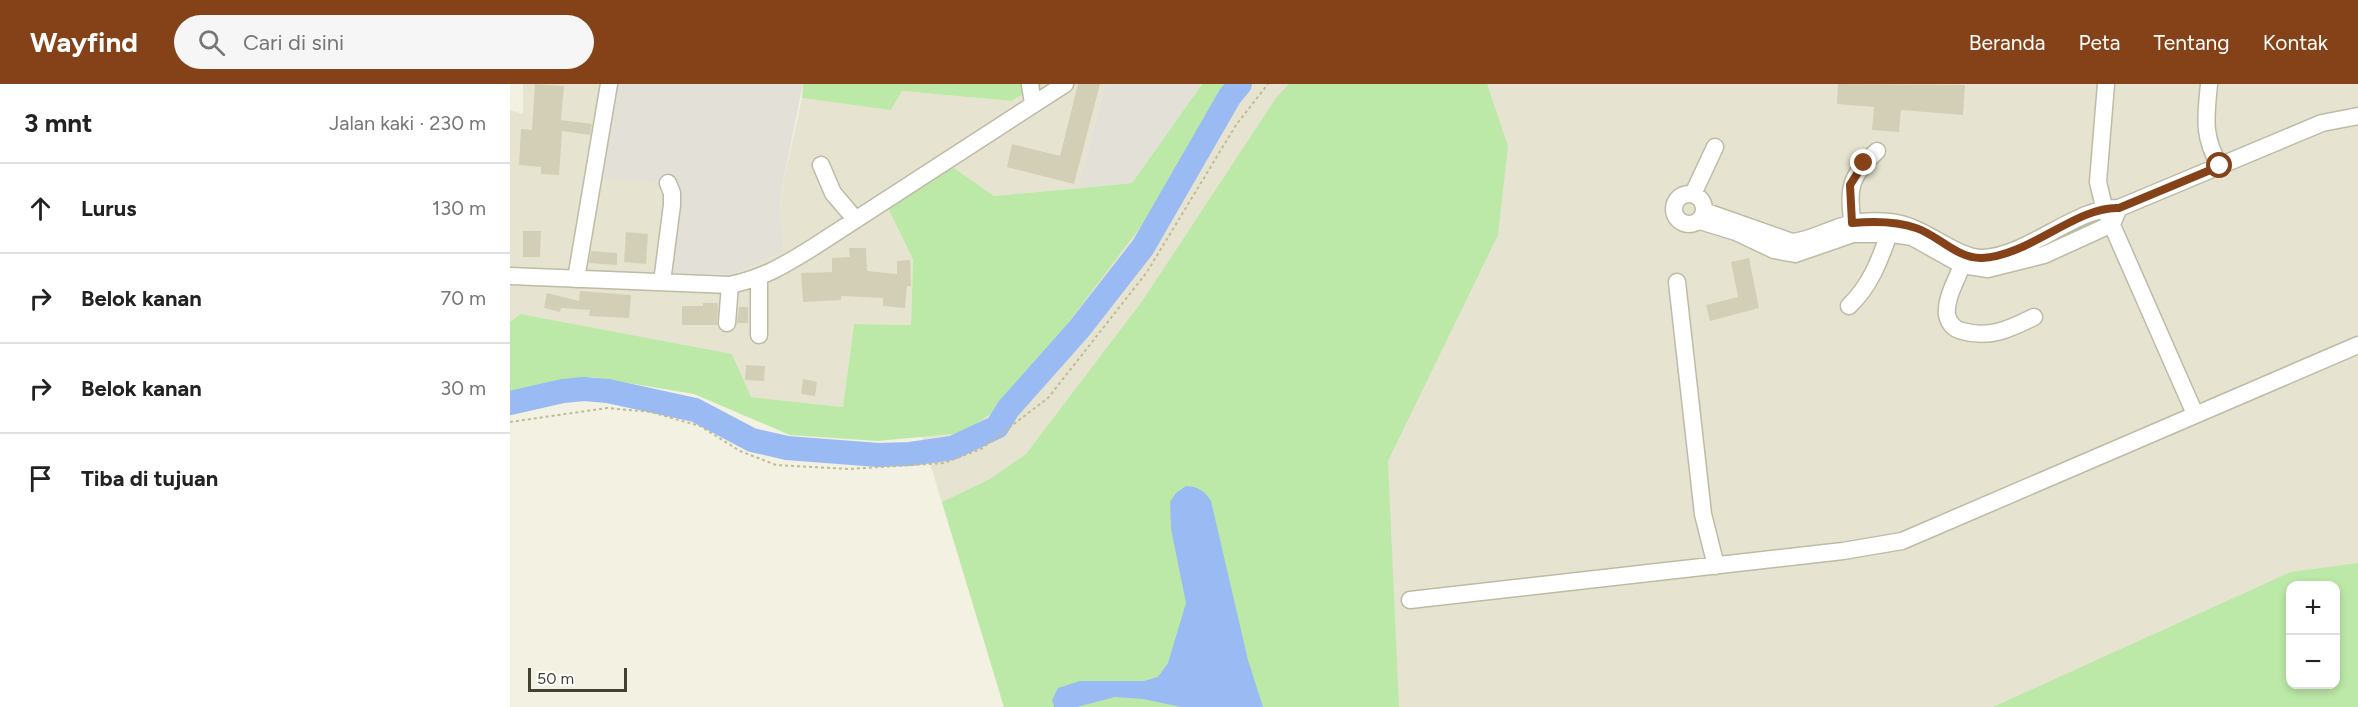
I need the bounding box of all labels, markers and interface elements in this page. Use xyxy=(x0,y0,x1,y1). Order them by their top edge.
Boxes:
search box xyxy=(174,15,594,69)
text: Wayfind xyxy=(30,25,138,59)
icon: search xyxy=(195,26,228,59)
text: Cari di sini xyxy=(243,29,344,56)
text: Beranda xyxy=(1969,30,2046,55)
text: Peta xyxy=(2079,30,2121,55)
text: Tentang xyxy=(2154,30,2230,55)
text: Kontak xyxy=(2263,30,2328,55)
text: 3 mnt xyxy=(24,107,93,139)
text: Jalan kaki · 230 m xyxy=(329,111,486,135)
route end xyxy=(1850,149,1876,175)
route start xyxy=(2206,152,2232,178)
icon: ahead xyxy=(24,192,57,225)
text: Lurus xyxy=(81,195,136,222)
text: 130 m xyxy=(432,196,486,220)
icon: right xyxy=(24,282,57,315)
text: Belok kanan xyxy=(81,285,202,312)
text: 70 m xyxy=(440,286,486,310)
icon: right xyxy=(24,372,57,405)
text: Belok kanan xyxy=(81,375,202,402)
text: 30 m xyxy=(440,376,486,400)
icon: arrive xyxy=(24,462,57,495)
text: Tiba di tujuan xyxy=(81,465,218,492)
map controls xyxy=(2286,581,2340,689)
button: + xyxy=(2286,581,2340,635)
button: − xyxy=(2286,635,2340,689)
scale bar xyxy=(528,665,627,692)
text: 50 m xyxy=(537,669,574,688)

